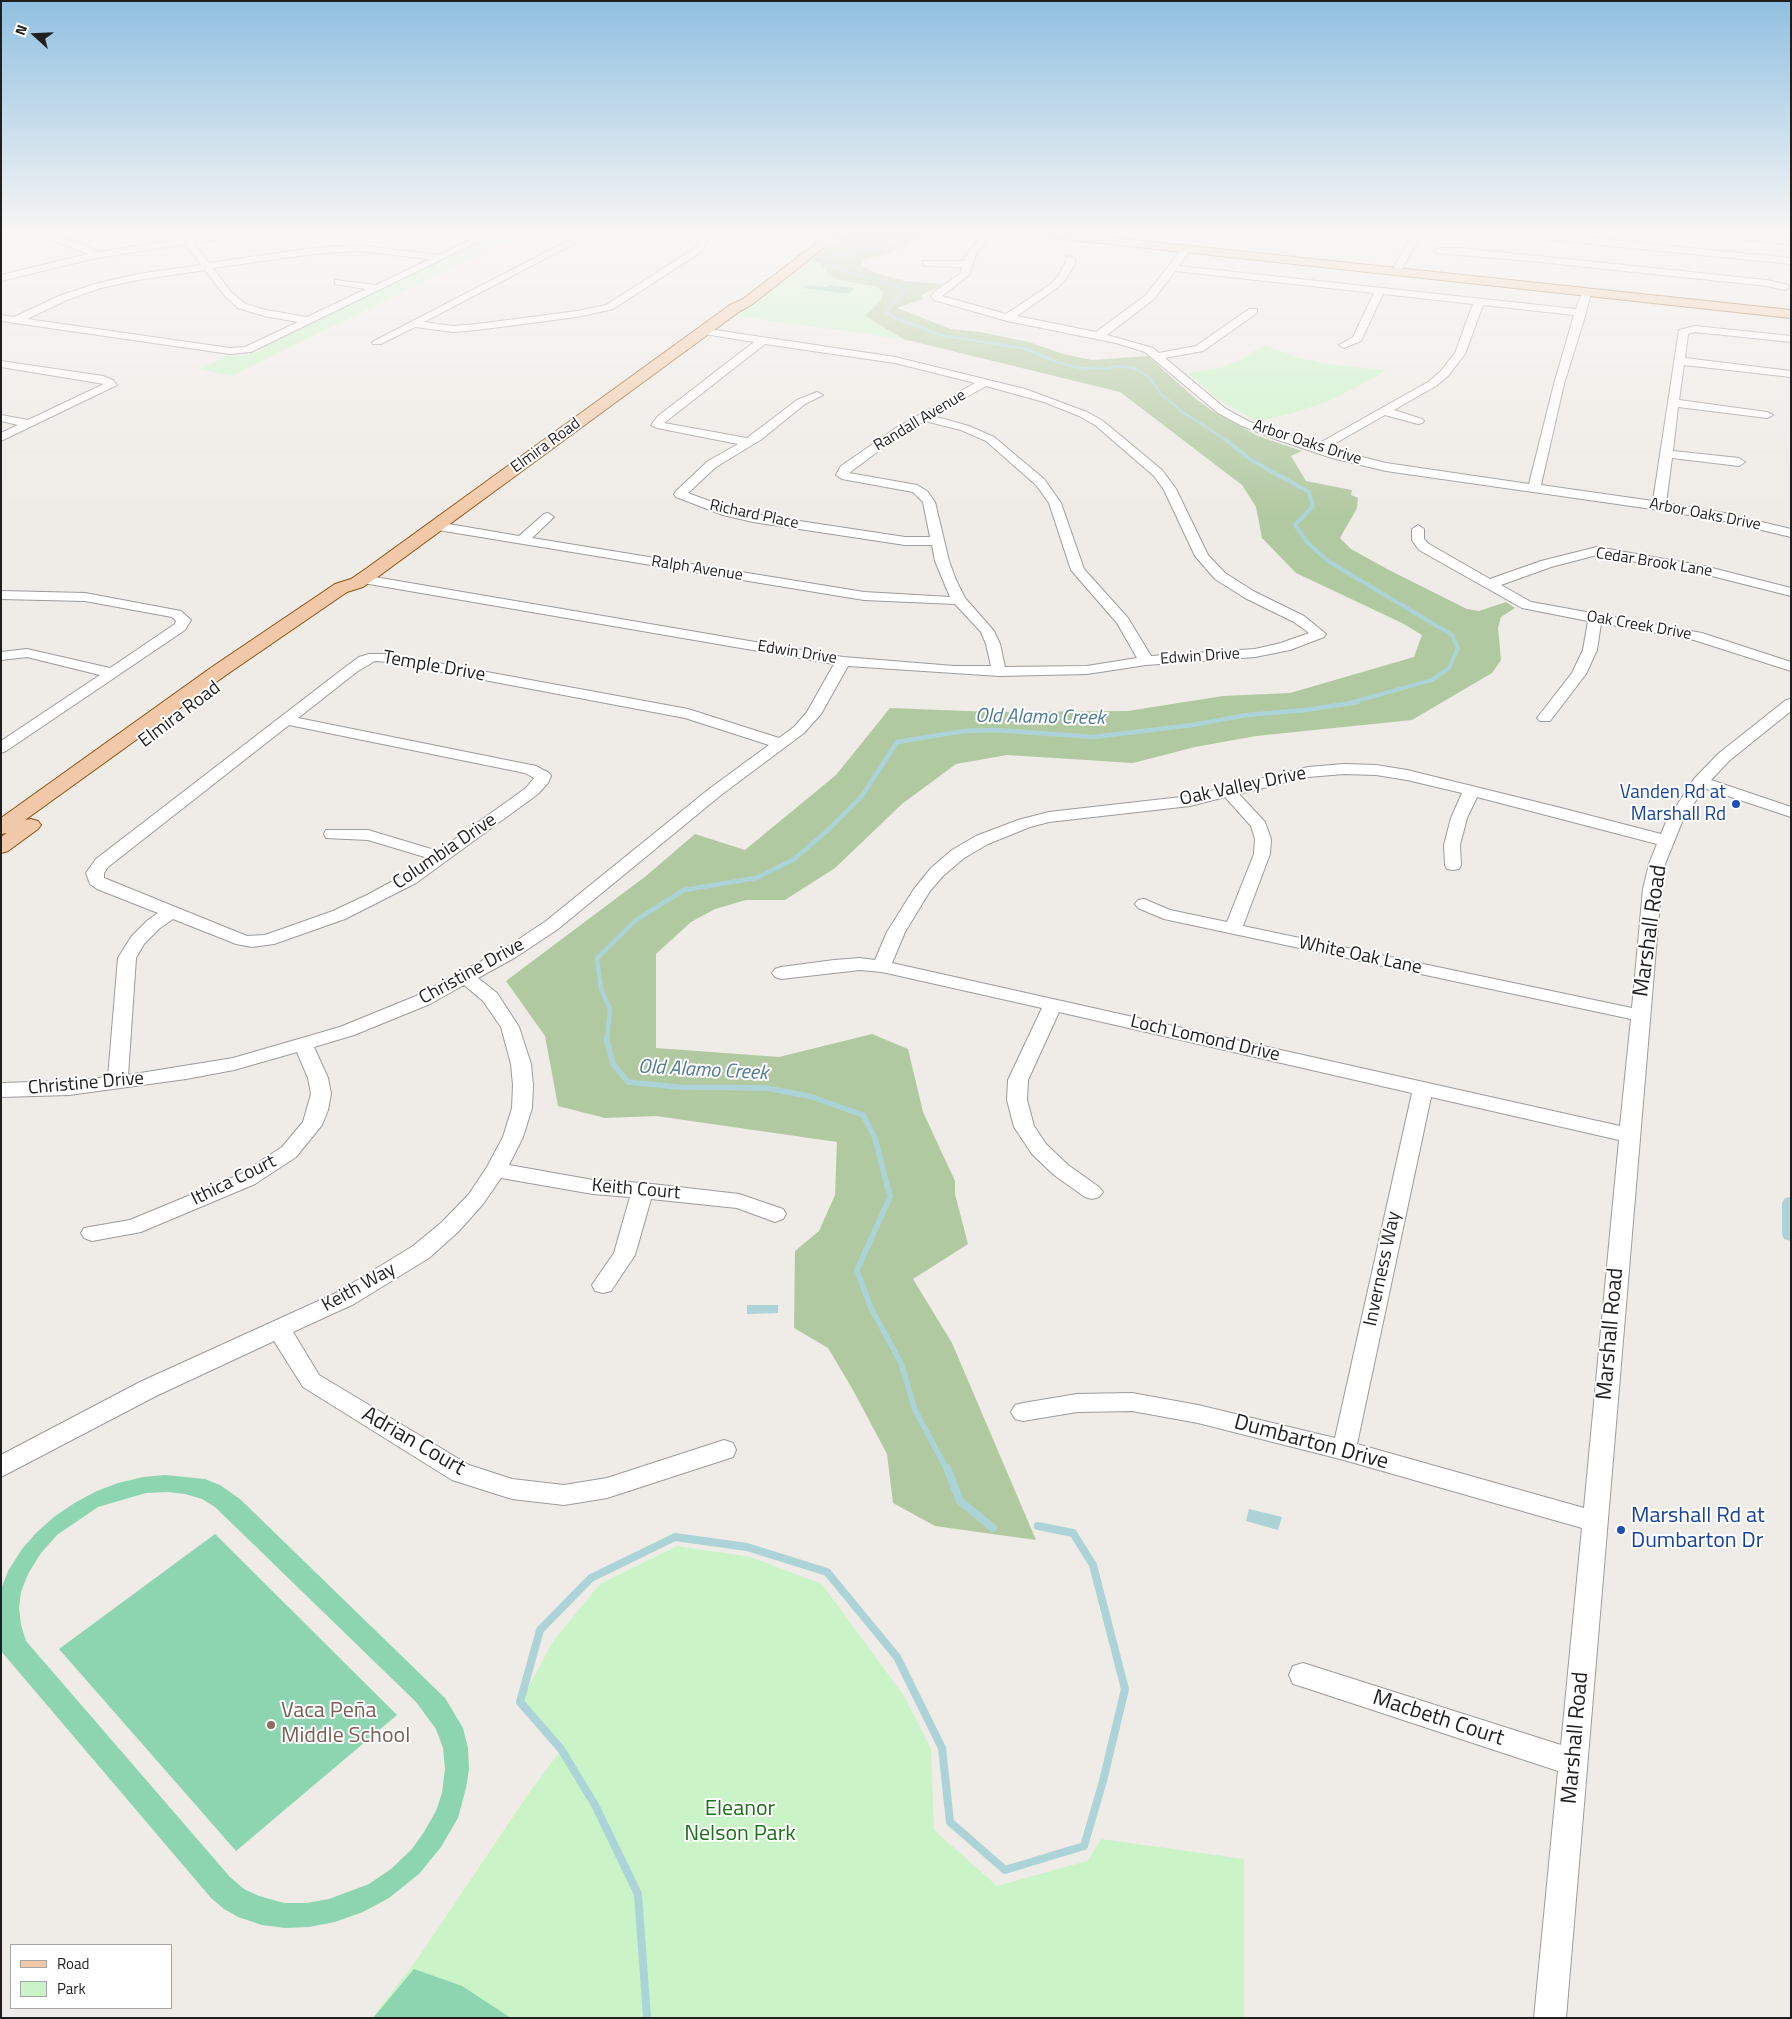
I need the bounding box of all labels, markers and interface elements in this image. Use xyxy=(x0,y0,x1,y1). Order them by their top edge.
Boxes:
north arrow xyxy=(10,10,60,60)
text: N xyxy=(9,22,32,38)
street label: Randall Avenue xyxy=(871,386,969,456)
street label: Elmira Road xyxy=(508,414,584,478)
street label: Arbor Oaks Drive xyxy=(1250,416,1364,470)
street label: Arbor Oaks Drive xyxy=(1648,495,1762,535)
street label: Richard Place xyxy=(708,496,800,534)
street label: Cedar Brook Lane xyxy=(1594,544,1714,582)
street label: Ralph Avenue xyxy=(650,552,744,586)
street label: Oak Creek Drive xyxy=(1585,607,1693,645)
street label: Edwin Drive xyxy=(756,637,838,669)
street label: Edwin Drive xyxy=(1159,645,1241,669)
street label: Temple Drive xyxy=(381,647,487,687)
street label: Elmira Road xyxy=(135,677,225,753)
water label: Old Alamo Creek xyxy=(975,705,1105,731)
street label: Oak Valley Drive xyxy=(1178,762,1308,812)
place label: Vanden Rd at Marshall Rd xyxy=(1620,782,1726,826)
marker: Vanden Rd at Marshall Rd xyxy=(1730,798,1742,810)
street label: Columbia Drive xyxy=(389,809,501,895)
street label: Marshall Road xyxy=(1629,863,1673,999)
street label: White Oak Lane xyxy=(1296,932,1424,980)
street label: Christine Drive xyxy=(416,934,528,1010)
street label: Loch Lomond Drive xyxy=(1128,1011,1282,1067)
water label: Old Alamo Creek xyxy=(637,1056,769,1086)
street label: Christine Drive xyxy=(27,1068,145,1100)
street label: Ithica Court xyxy=(188,1151,280,1211)
street label: Keith Court xyxy=(591,1175,681,1205)
street label: Inverness Way xyxy=(1360,1210,1406,1328)
street label: Keith Way xyxy=(318,1259,400,1317)
street label: Marshall Road xyxy=(1592,1267,1630,1401)
street label: Adrian Court xyxy=(357,1402,469,1482)
street label: Dumbarton Drive xyxy=(1231,1410,1391,1476)
place label: Marshall Rd at Dumbarton Dr xyxy=(1631,1504,1765,1555)
marker: Marshall Rd at Dumbarton Dr xyxy=(1615,1524,1627,1536)
street label: Marshall Road xyxy=(1557,1671,1595,1805)
street label: Macbeth Court xyxy=(1369,1685,1507,1753)
place label: Vaca Peña Middle School xyxy=(281,1699,410,1750)
marker: Vaca Peña Middle School xyxy=(265,1719,277,1731)
park label: Eleanor Nelson Park xyxy=(684,1797,796,1848)
legend xyxy=(10,1944,172,2009)
text: Road xyxy=(57,1952,89,1975)
text: Park xyxy=(57,1977,86,2000)

